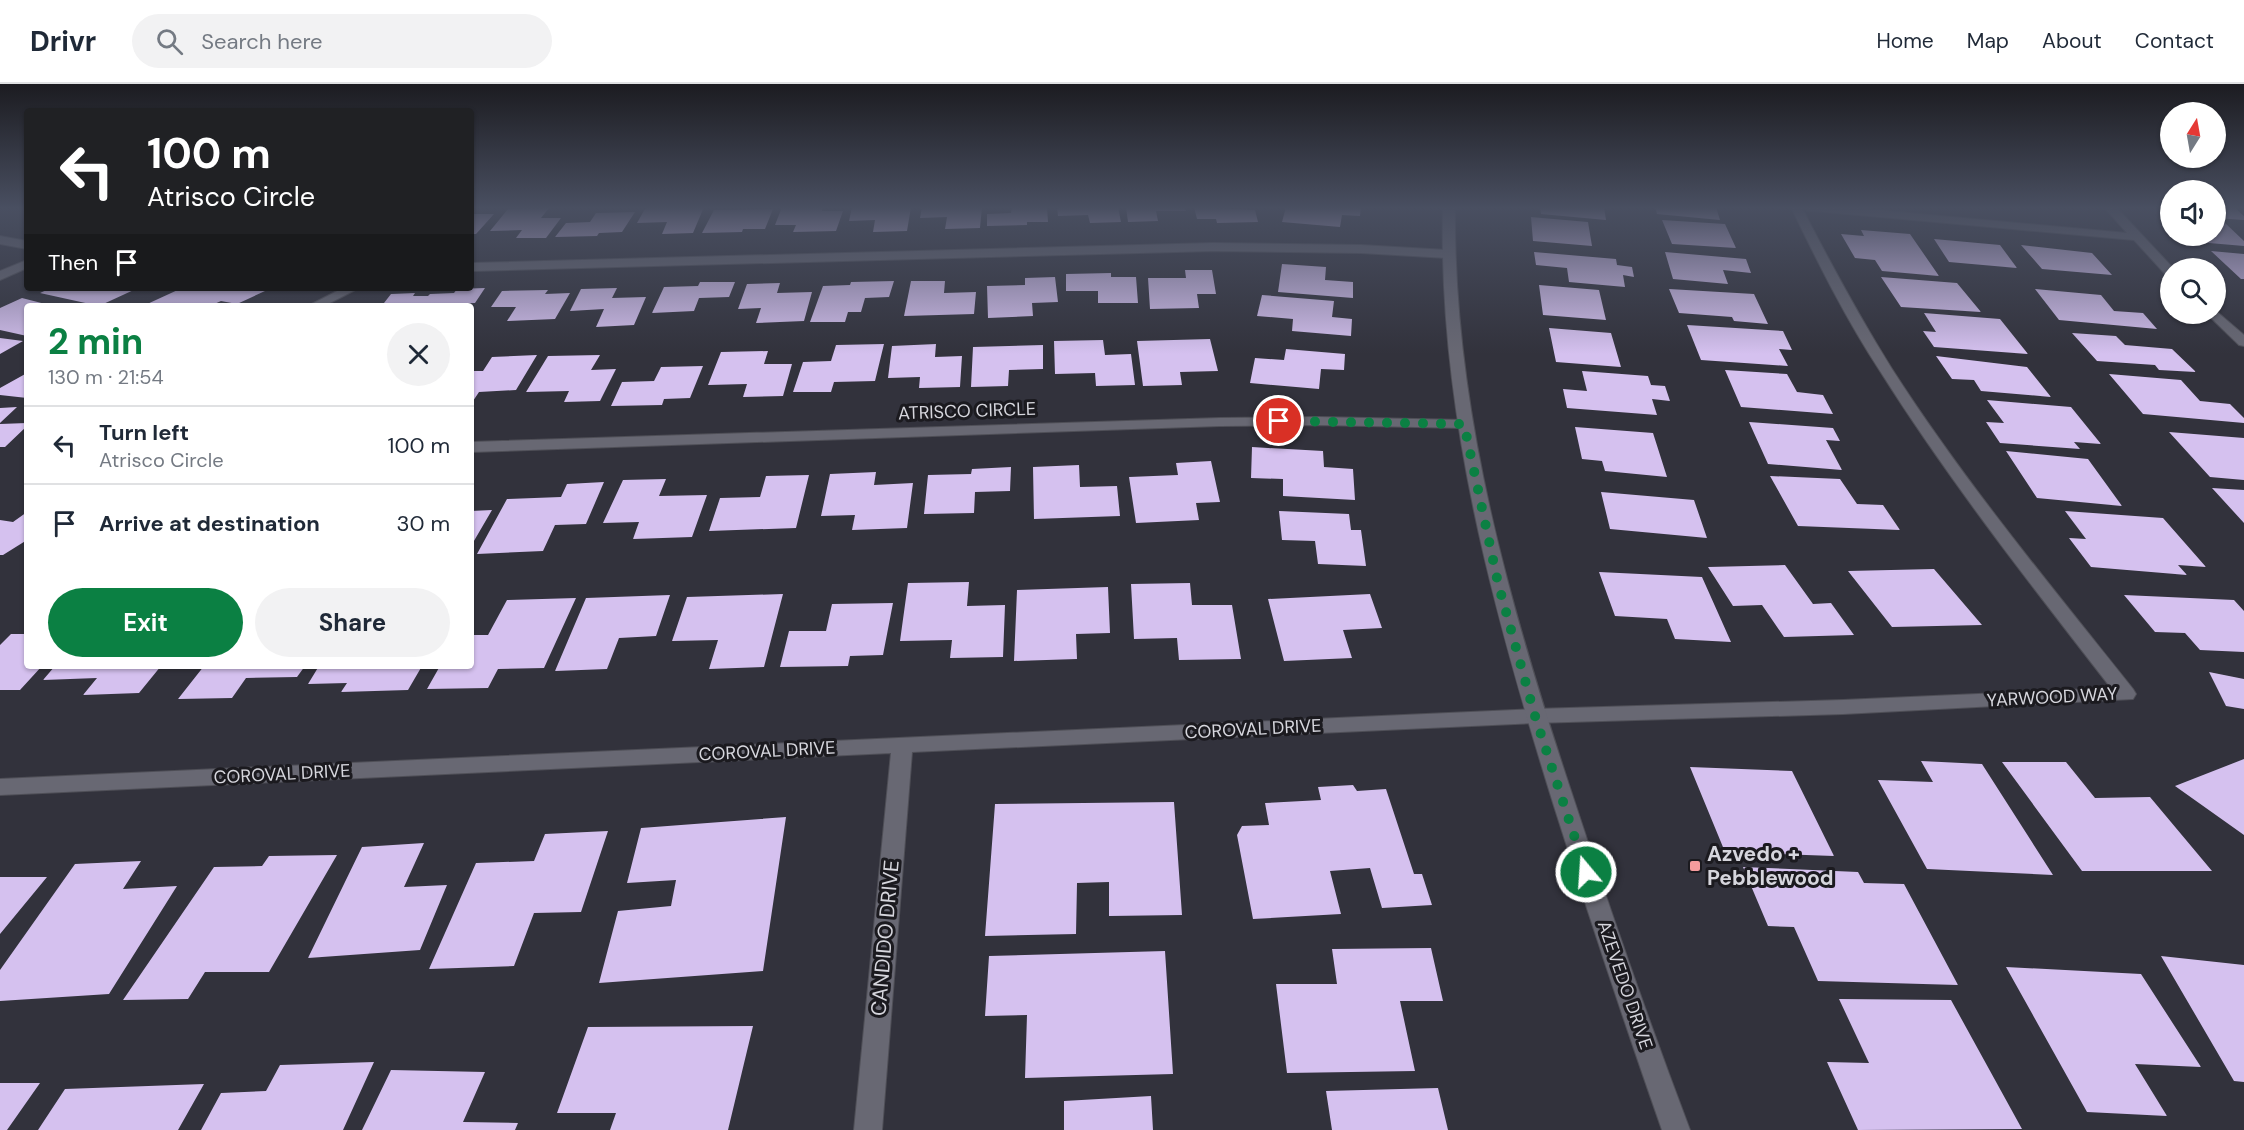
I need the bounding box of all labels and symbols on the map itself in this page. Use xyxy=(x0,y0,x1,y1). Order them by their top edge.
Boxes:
north arrow xyxy=(2160,102,2226,168)
pin xyxy=(1253,395,1304,446)
street label: ATRISCO CIRCLE xyxy=(898,397,1036,425)
street label: YARWOOD WAY xyxy=(1986,682,2118,712)
street label: COROVAL DRIVE xyxy=(1184,713,1322,745)
street label: COROVAL DRIVE xyxy=(698,735,836,767)
street label: COROVAL DRIVE xyxy=(213,758,351,790)
position arrow xyxy=(1554,840,1618,904)
place label: Azvedo + Pebblewood xyxy=(1707,840,1834,892)
street label: CANDIDO DRIVE xyxy=(864,859,906,1017)
marker: Azvedo + Pebblewood xyxy=(1688,859,1702,873)
street label: AZEVEDO DRIVE xyxy=(1592,917,1658,1053)

